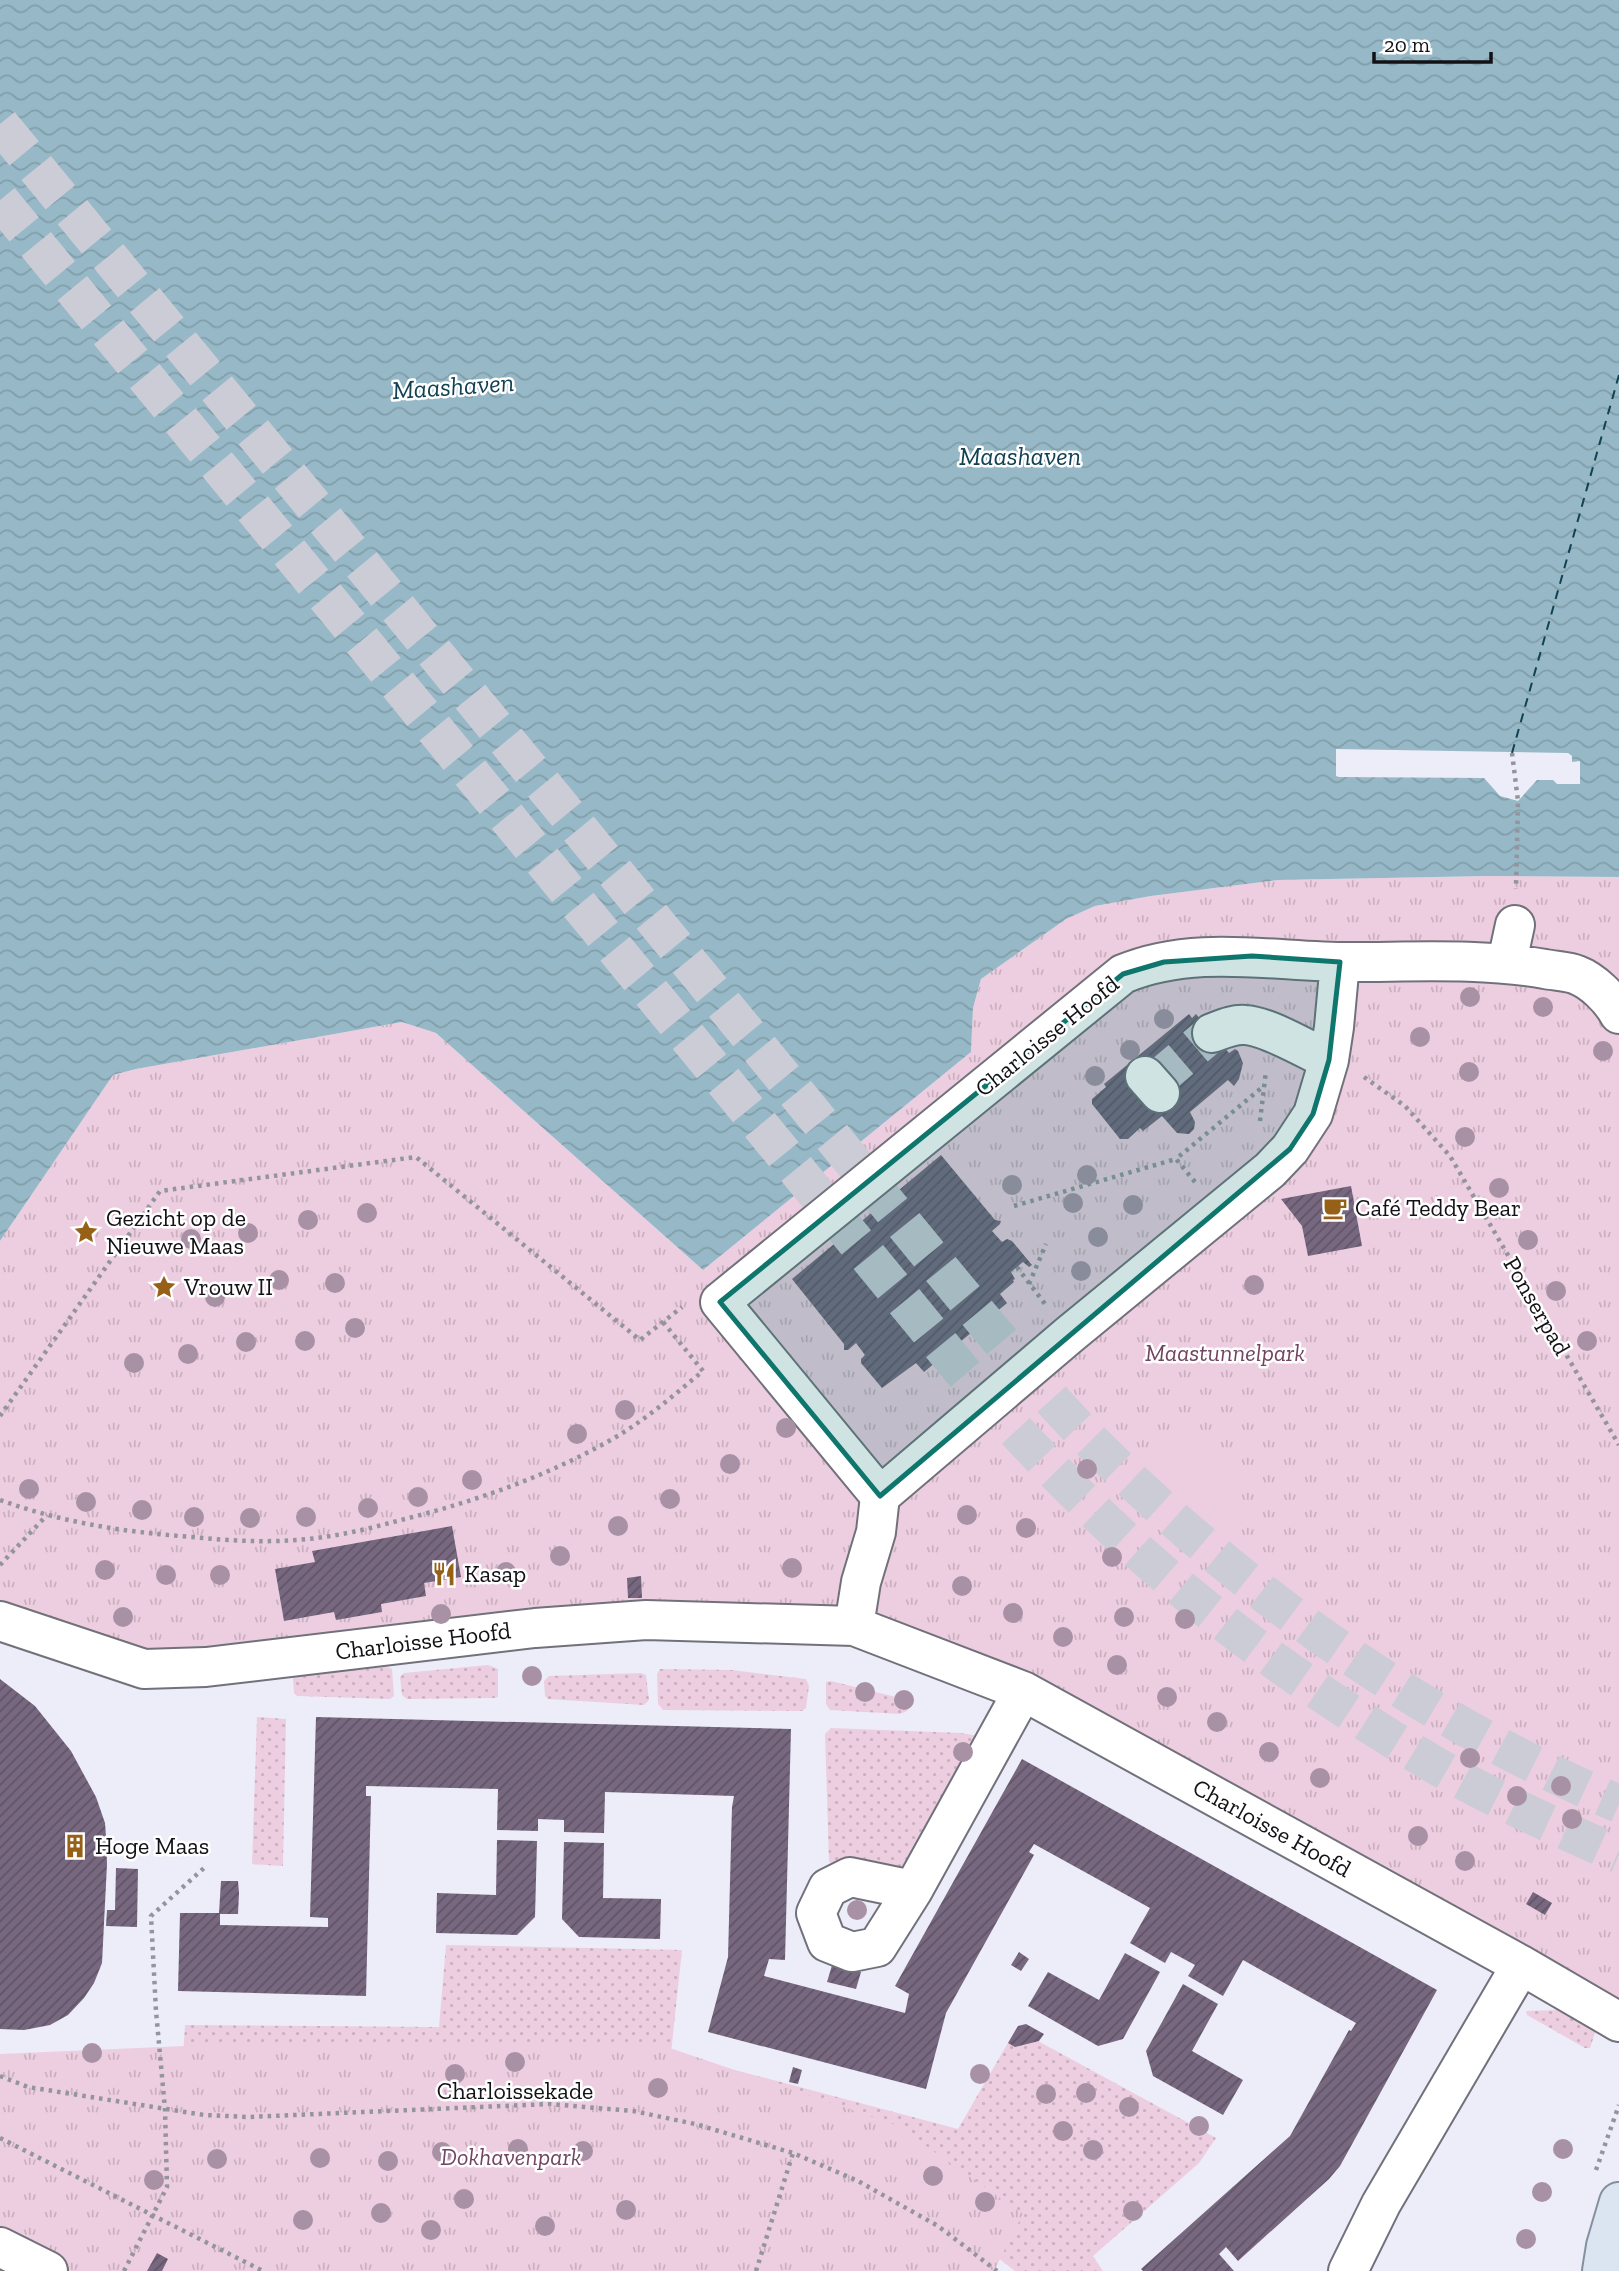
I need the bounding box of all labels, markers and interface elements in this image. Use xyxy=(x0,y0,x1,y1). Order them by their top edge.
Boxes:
scale bar xyxy=(1374,21,1491,65)
text: 20 m xyxy=(1384,32,1430,57)
water label: Maashaven xyxy=(391,366,515,406)
water label: Maashaven xyxy=(959,440,1081,472)
street label: Charloisse Hoofd xyxy=(969,969,1124,1102)
place label: Café Teddy Bear xyxy=(1355,1193,1521,1222)
cafe icon: Café Teddy Bear xyxy=(1321,1194,1349,1222)
place label: Gezicht op de Nieuwe Maas xyxy=(106,1203,246,1260)
place icon: Gezicht op de Nieuwe Maas xyxy=(72,1218,100,1246)
street label: Ponserpad xyxy=(1498,1251,1577,1360)
place label: Vrouw II xyxy=(183,1272,273,1301)
place icon: Vrouw II xyxy=(150,1273,178,1301)
park label: Maastunnelpark xyxy=(1145,1338,1305,1367)
place label: Kasap xyxy=(464,1559,526,1588)
restaurant icon: Kasap xyxy=(430,1560,458,1588)
street label: Charloisse Hoofd xyxy=(334,1615,512,1666)
street label: Charloisse Hoofd xyxy=(1188,1772,1356,1883)
place label: Hoge Maas xyxy=(95,1831,209,1860)
building icon: Hoge Maas xyxy=(61,1832,89,1860)
street label: Charloissekade xyxy=(437,2076,593,2105)
park label: Dokhavenpark xyxy=(441,2142,582,2171)

